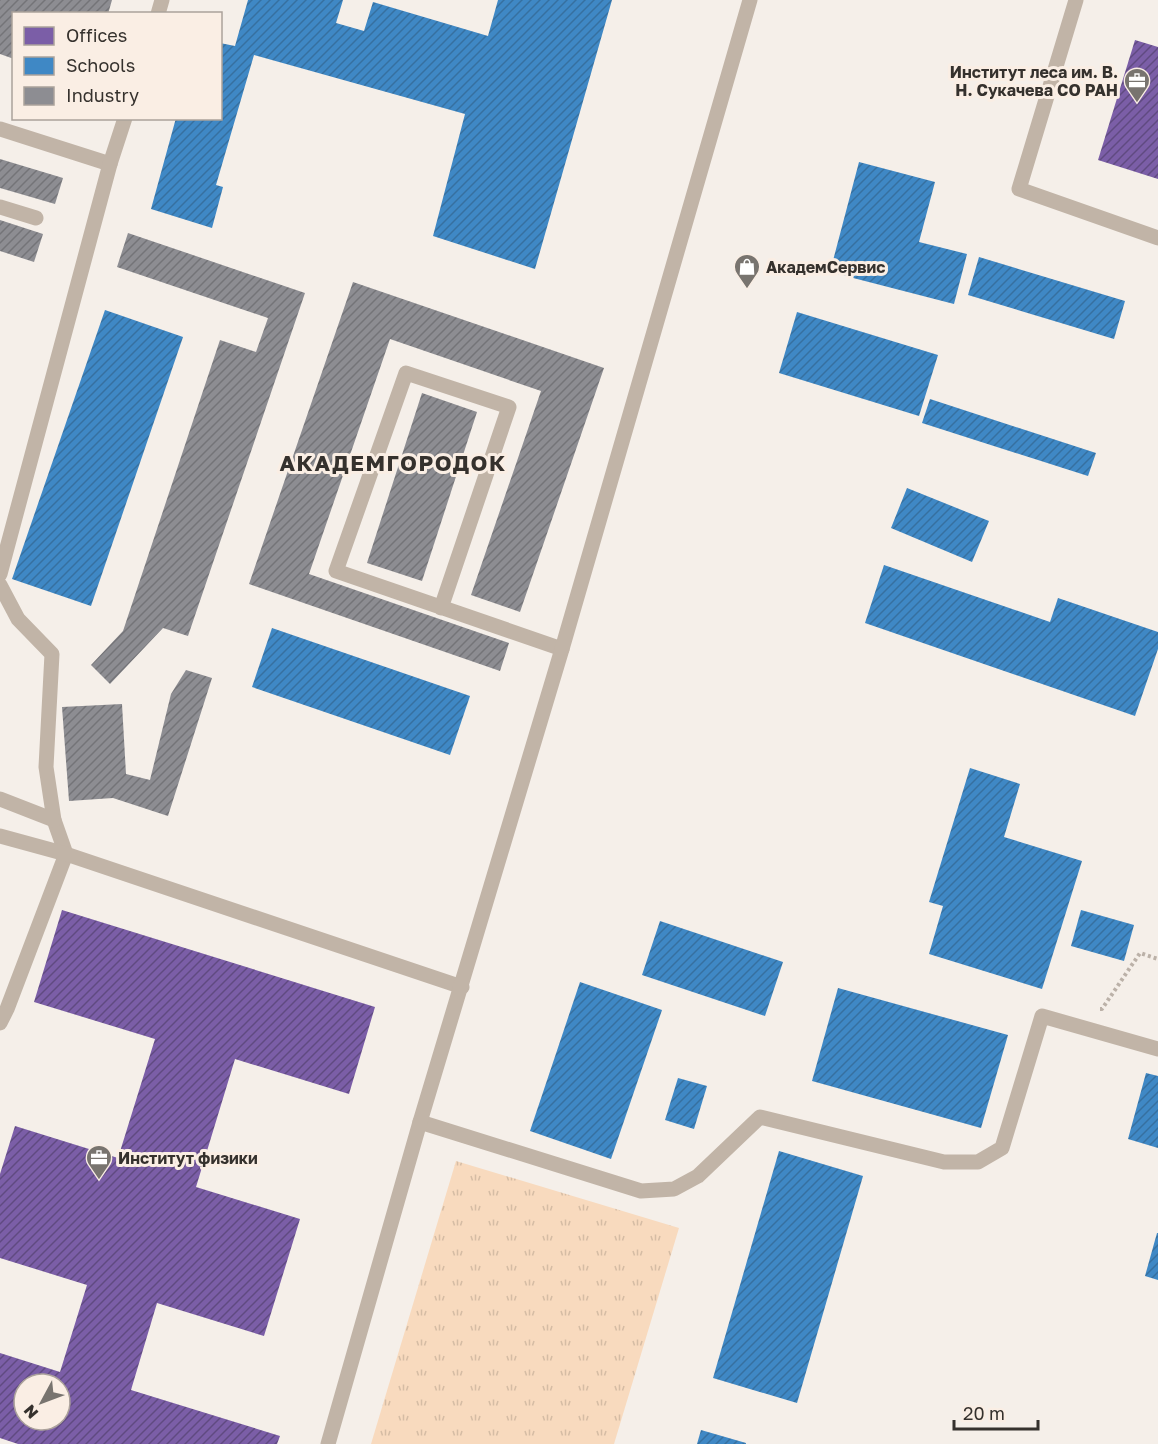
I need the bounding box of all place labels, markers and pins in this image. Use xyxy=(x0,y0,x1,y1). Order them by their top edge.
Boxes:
place label: Институт леса им. В. Н. Сукачева СО РАН xyxy=(950,62,1118,100)
office icon: Институт леса им. В. Н. Сукачева СО РАН xyxy=(1122,66,1152,104)
shop icon: АкадемСервис xyxy=(732,252,762,290)
place label: АкадемСервис xyxy=(766,257,886,277)
office icon: Институт физики xyxy=(84,1143,114,1181)
place label: Институт физики xyxy=(118,1148,258,1168)

